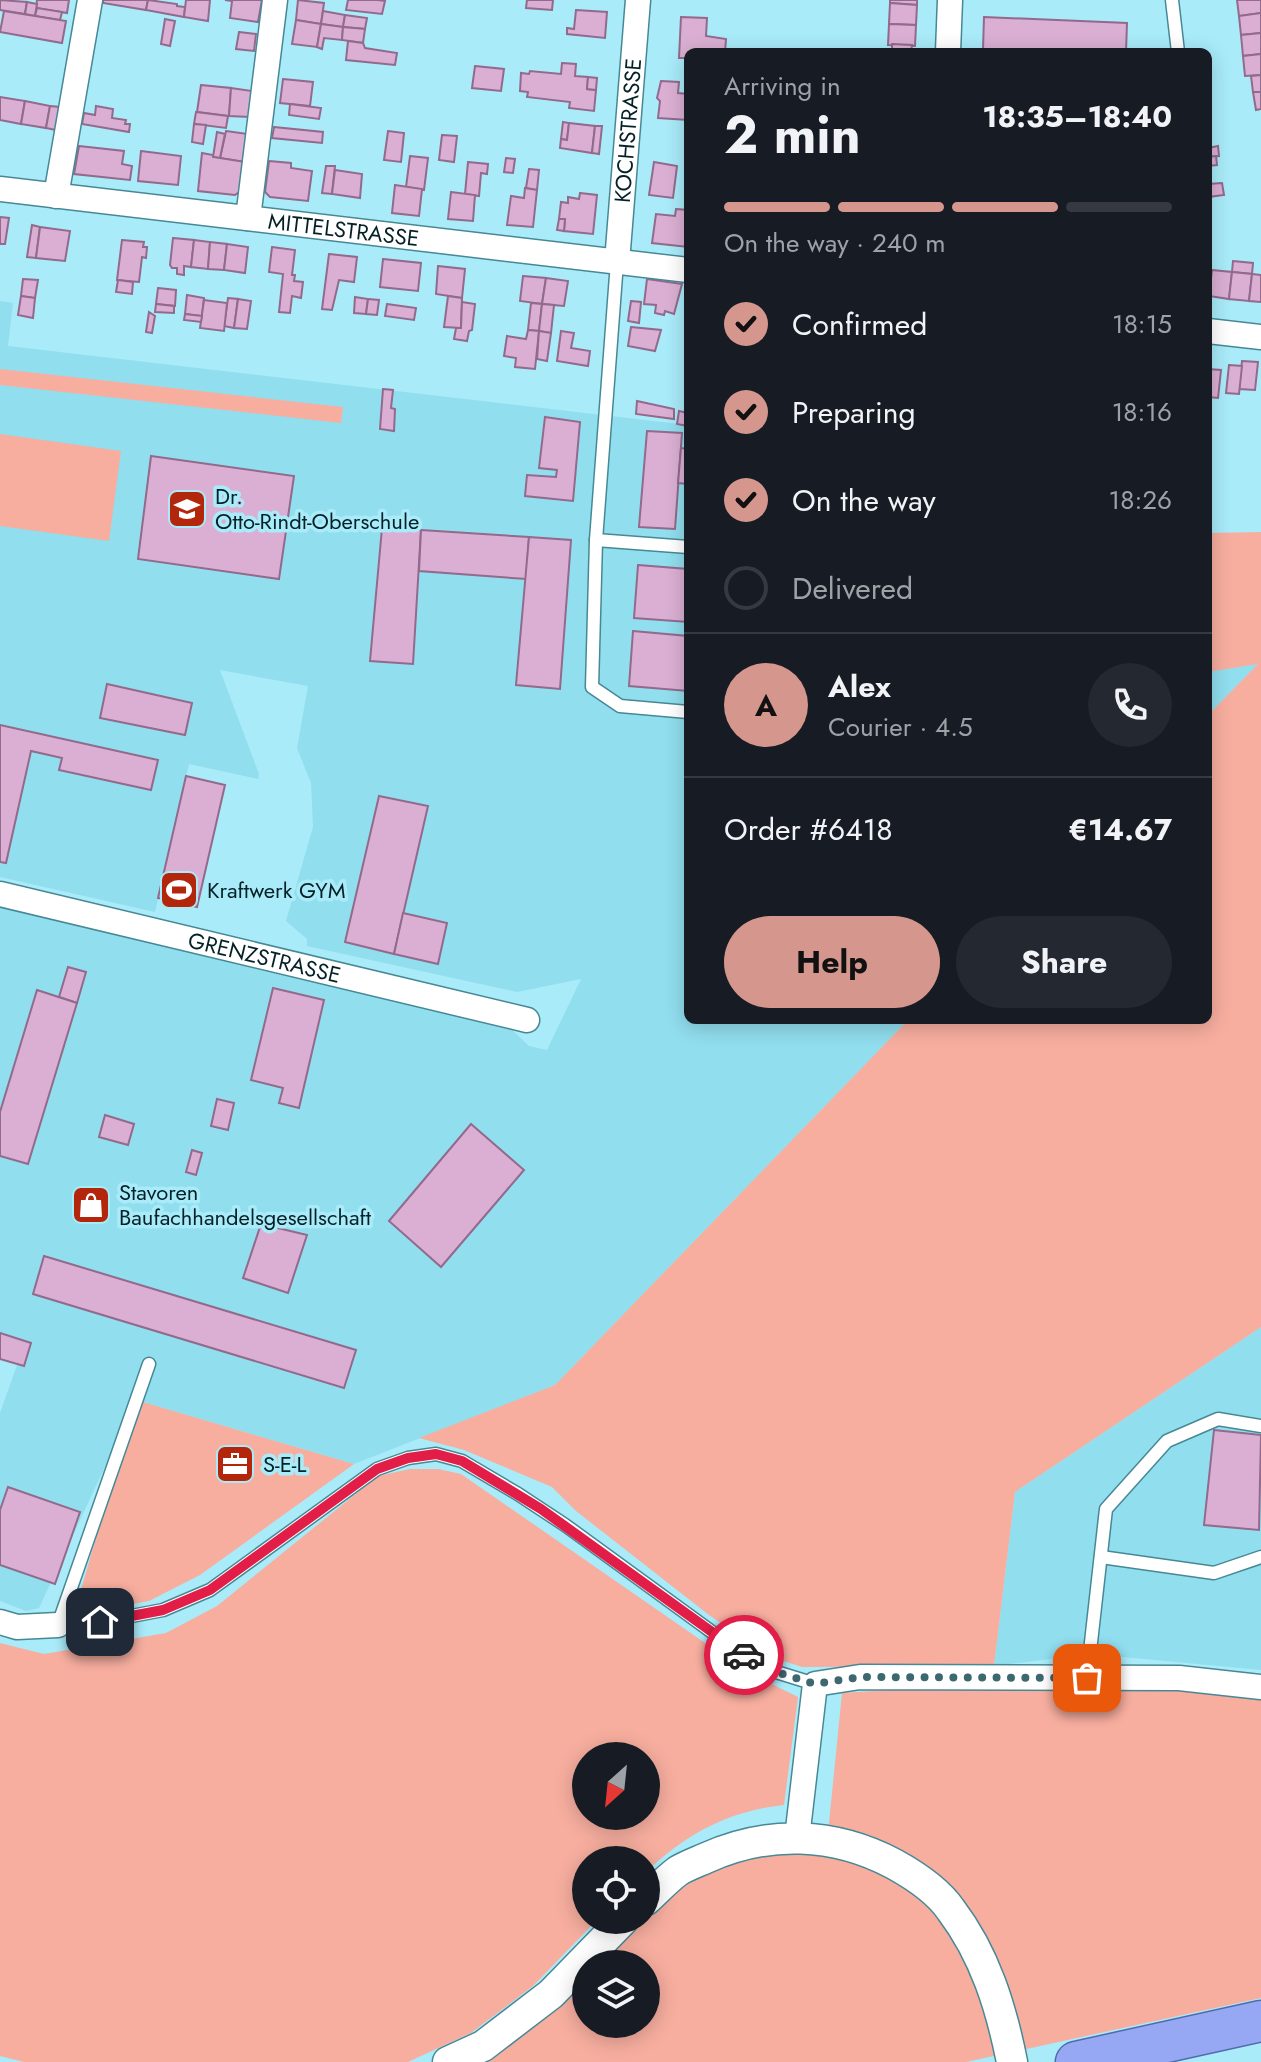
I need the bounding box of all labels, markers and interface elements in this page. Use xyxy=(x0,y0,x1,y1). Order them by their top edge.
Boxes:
street label: KOCHSTRASSE xyxy=(606,57,649,204)
text: Arriving in xyxy=(724,67,841,105)
text: 18:35–18:40 xyxy=(982,95,1172,138)
text: 2 min xyxy=(724,97,861,173)
street label: MITTELSTRASSE xyxy=(266,205,421,254)
text: On the way · 240 m xyxy=(724,224,946,262)
icon: check xyxy=(724,302,768,346)
text: Confirmed xyxy=(792,303,927,346)
text: 18:15 xyxy=(1112,305,1172,343)
icon: check xyxy=(724,390,768,434)
text: Preparing xyxy=(792,391,916,434)
text: 18:16 xyxy=(1112,393,1172,431)
icon: check xyxy=(724,478,768,522)
text: On the way xyxy=(792,479,936,522)
place label: Dr. Otto-Rindt-Oberschule xyxy=(215,480,419,537)
text: 18:26 xyxy=(1109,481,1172,519)
school or university icon: Dr. Otto-Rindt-Oberschule xyxy=(166,488,208,530)
text: Delivered xyxy=(792,567,913,610)
button: phone xyxy=(1088,663,1172,747)
text: Alex xyxy=(828,665,891,708)
text: A xyxy=(755,684,777,727)
text: Courier · 4.5 xyxy=(828,708,973,746)
text: Order #6418 xyxy=(724,808,893,851)
text: €14.67 xyxy=(1068,808,1172,851)
sports icon: Kraftwerk GYM xyxy=(158,869,200,911)
place label: Kraftwerk GYM xyxy=(207,874,345,906)
button: Help xyxy=(724,916,940,1008)
button: Share xyxy=(956,916,1172,1008)
street label: GRENZSTRASSE xyxy=(185,924,344,991)
place label: Stavoren Baufachhandelsgesellschaft xyxy=(119,1176,372,1233)
shop icon: Stavoren Baufachhandelsgesellschaft xyxy=(70,1184,112,1226)
office icon: S-E-L xyxy=(214,1443,256,1485)
place label: S-E-L xyxy=(263,1448,306,1480)
pin xyxy=(66,1588,134,1656)
icon: home xyxy=(78,1600,122,1644)
courier xyxy=(704,1615,784,1695)
icon: car xyxy=(722,1633,766,1677)
pin xyxy=(1053,1644,1121,1712)
icon: bag xyxy=(1065,1656,1109,1700)
north arrow xyxy=(572,1742,660,1830)
map controls xyxy=(572,1742,660,2038)
button: locate xyxy=(572,1846,660,1934)
button: layers xyxy=(572,1950,660,2038)

